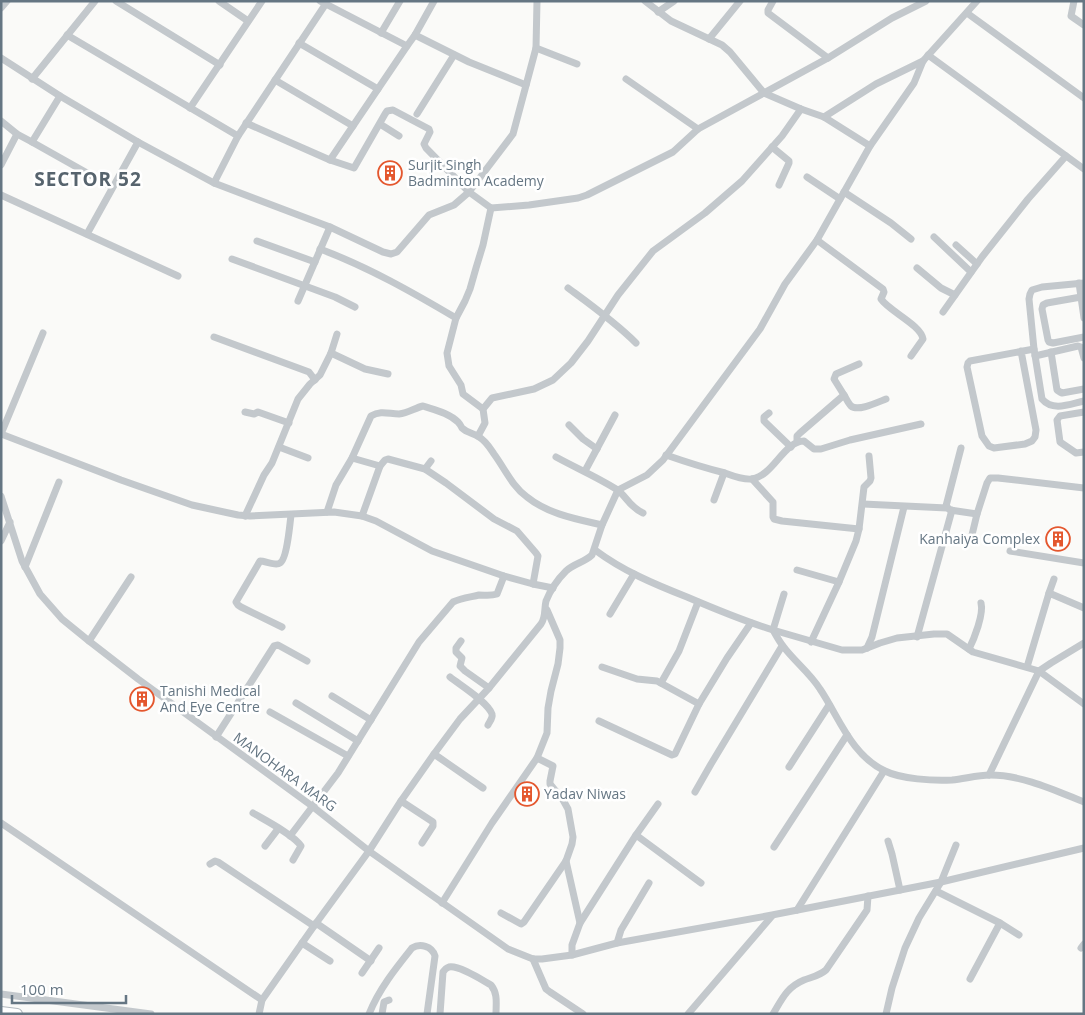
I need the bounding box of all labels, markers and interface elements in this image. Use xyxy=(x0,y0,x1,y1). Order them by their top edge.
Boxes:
place label: Surjit Singh Badminton Academy xyxy=(408,155,545,190)
building icon: Surjit Singh Badminton Academy xyxy=(377,160,403,186)
district label: SECTOR 52 xyxy=(34,166,142,192)
building icon: Kanhaiya Complex xyxy=(1045,526,1071,552)
place label: Kanhaiya Complex xyxy=(919,529,1041,548)
place label: Tanishi Medical And Eye Centre xyxy=(160,681,261,716)
building icon: Tanishi Medical And Eye Centre xyxy=(129,686,155,712)
street label: MANOHARA MARG xyxy=(230,728,341,816)
building icon: Yadav Niwas xyxy=(514,781,540,807)
place label: Yadav Niwas xyxy=(544,784,626,803)
scale bar xyxy=(12,972,126,1004)
text: 100 m xyxy=(20,979,64,999)

